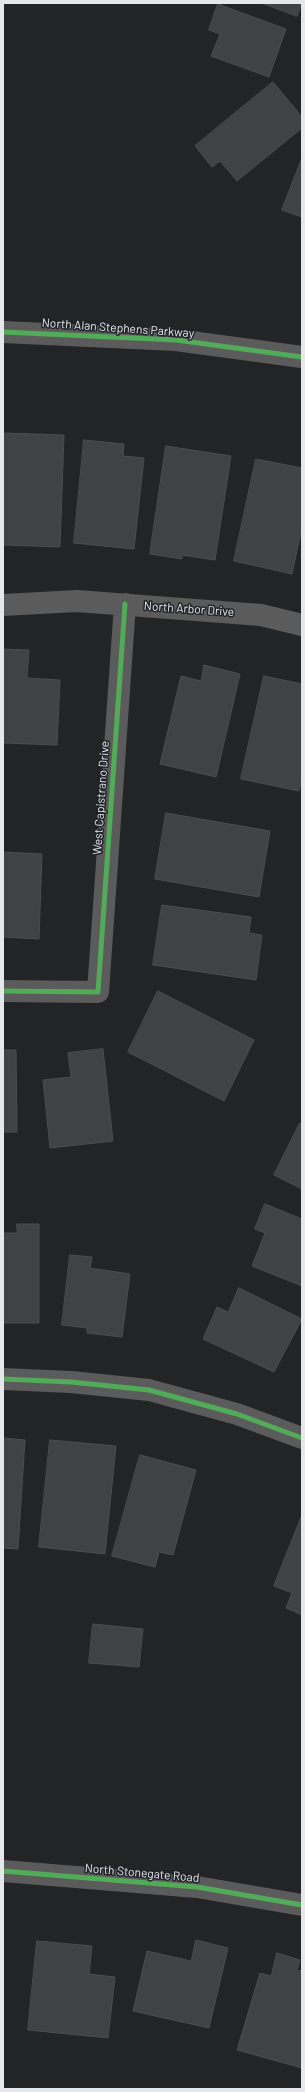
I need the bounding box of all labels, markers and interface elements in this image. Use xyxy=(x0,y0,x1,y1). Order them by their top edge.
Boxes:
street label: North Alan Stephens Parkway xyxy=(41,315,195,341)
street label: North Arbor Drive xyxy=(143,599,235,619)
street label: West Capistrano Drive xyxy=(90,740,112,856)
street label: North Stonegate Road xyxy=(84,1861,200,1885)

